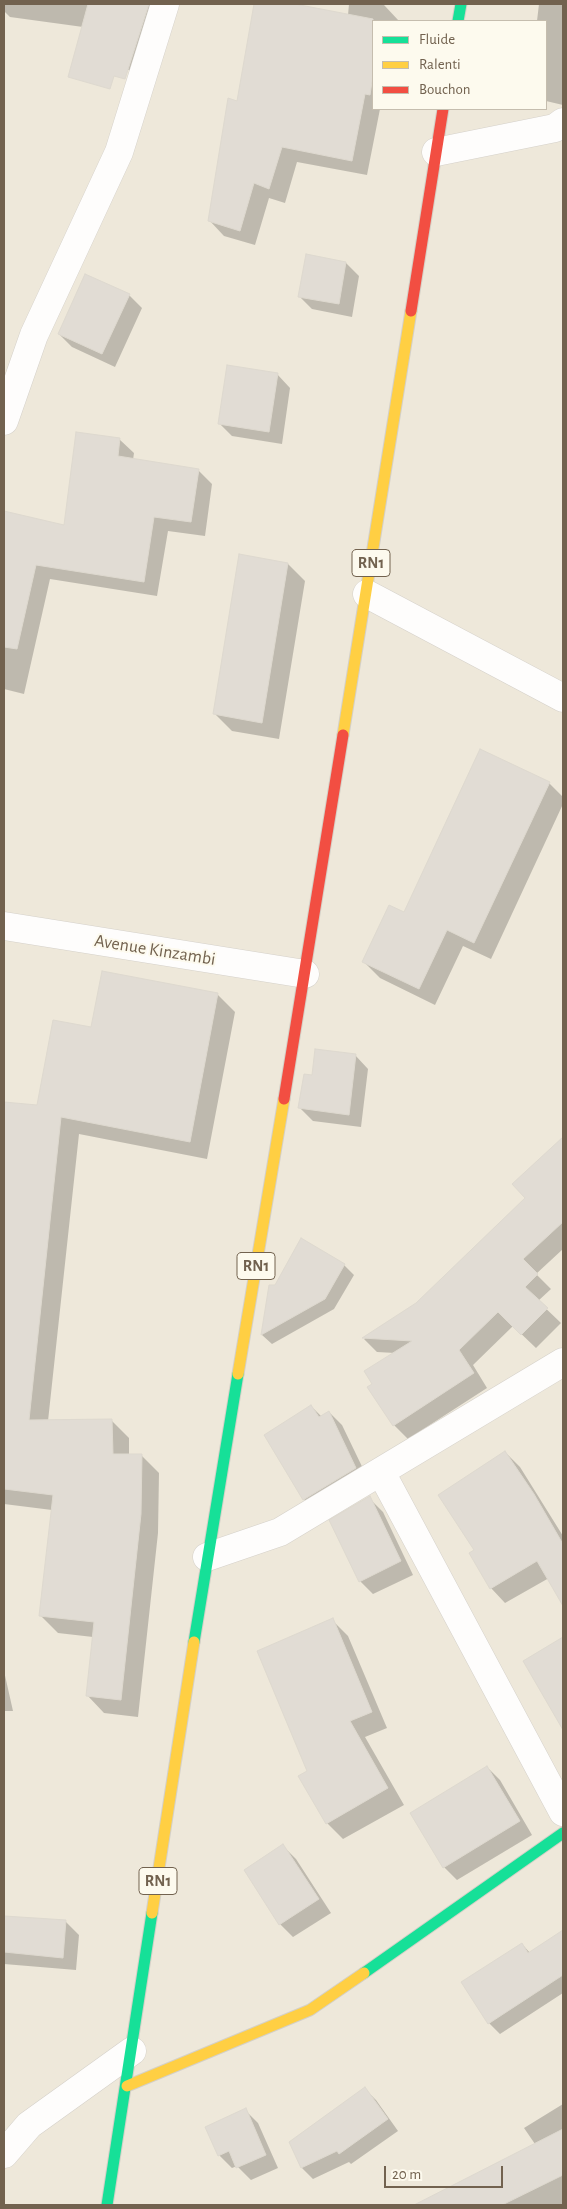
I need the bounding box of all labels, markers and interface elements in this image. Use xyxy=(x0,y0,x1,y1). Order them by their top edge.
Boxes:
legend xyxy=(372,20,547,110)
text: Fluide xyxy=(419,32,455,47)
text: Ralenti xyxy=(419,57,461,72)
text: Bouchon xyxy=(419,82,470,97)
road number: RN1 xyxy=(352,550,390,576)
street label: Avenue Kinzambi xyxy=(93,930,217,970)
road number: RN1 xyxy=(237,1252,275,1280)
road number: RN1 xyxy=(139,1868,177,1894)
scale bar xyxy=(387,2156,506,2188)
text: 20 m xyxy=(392,2167,421,2182)

